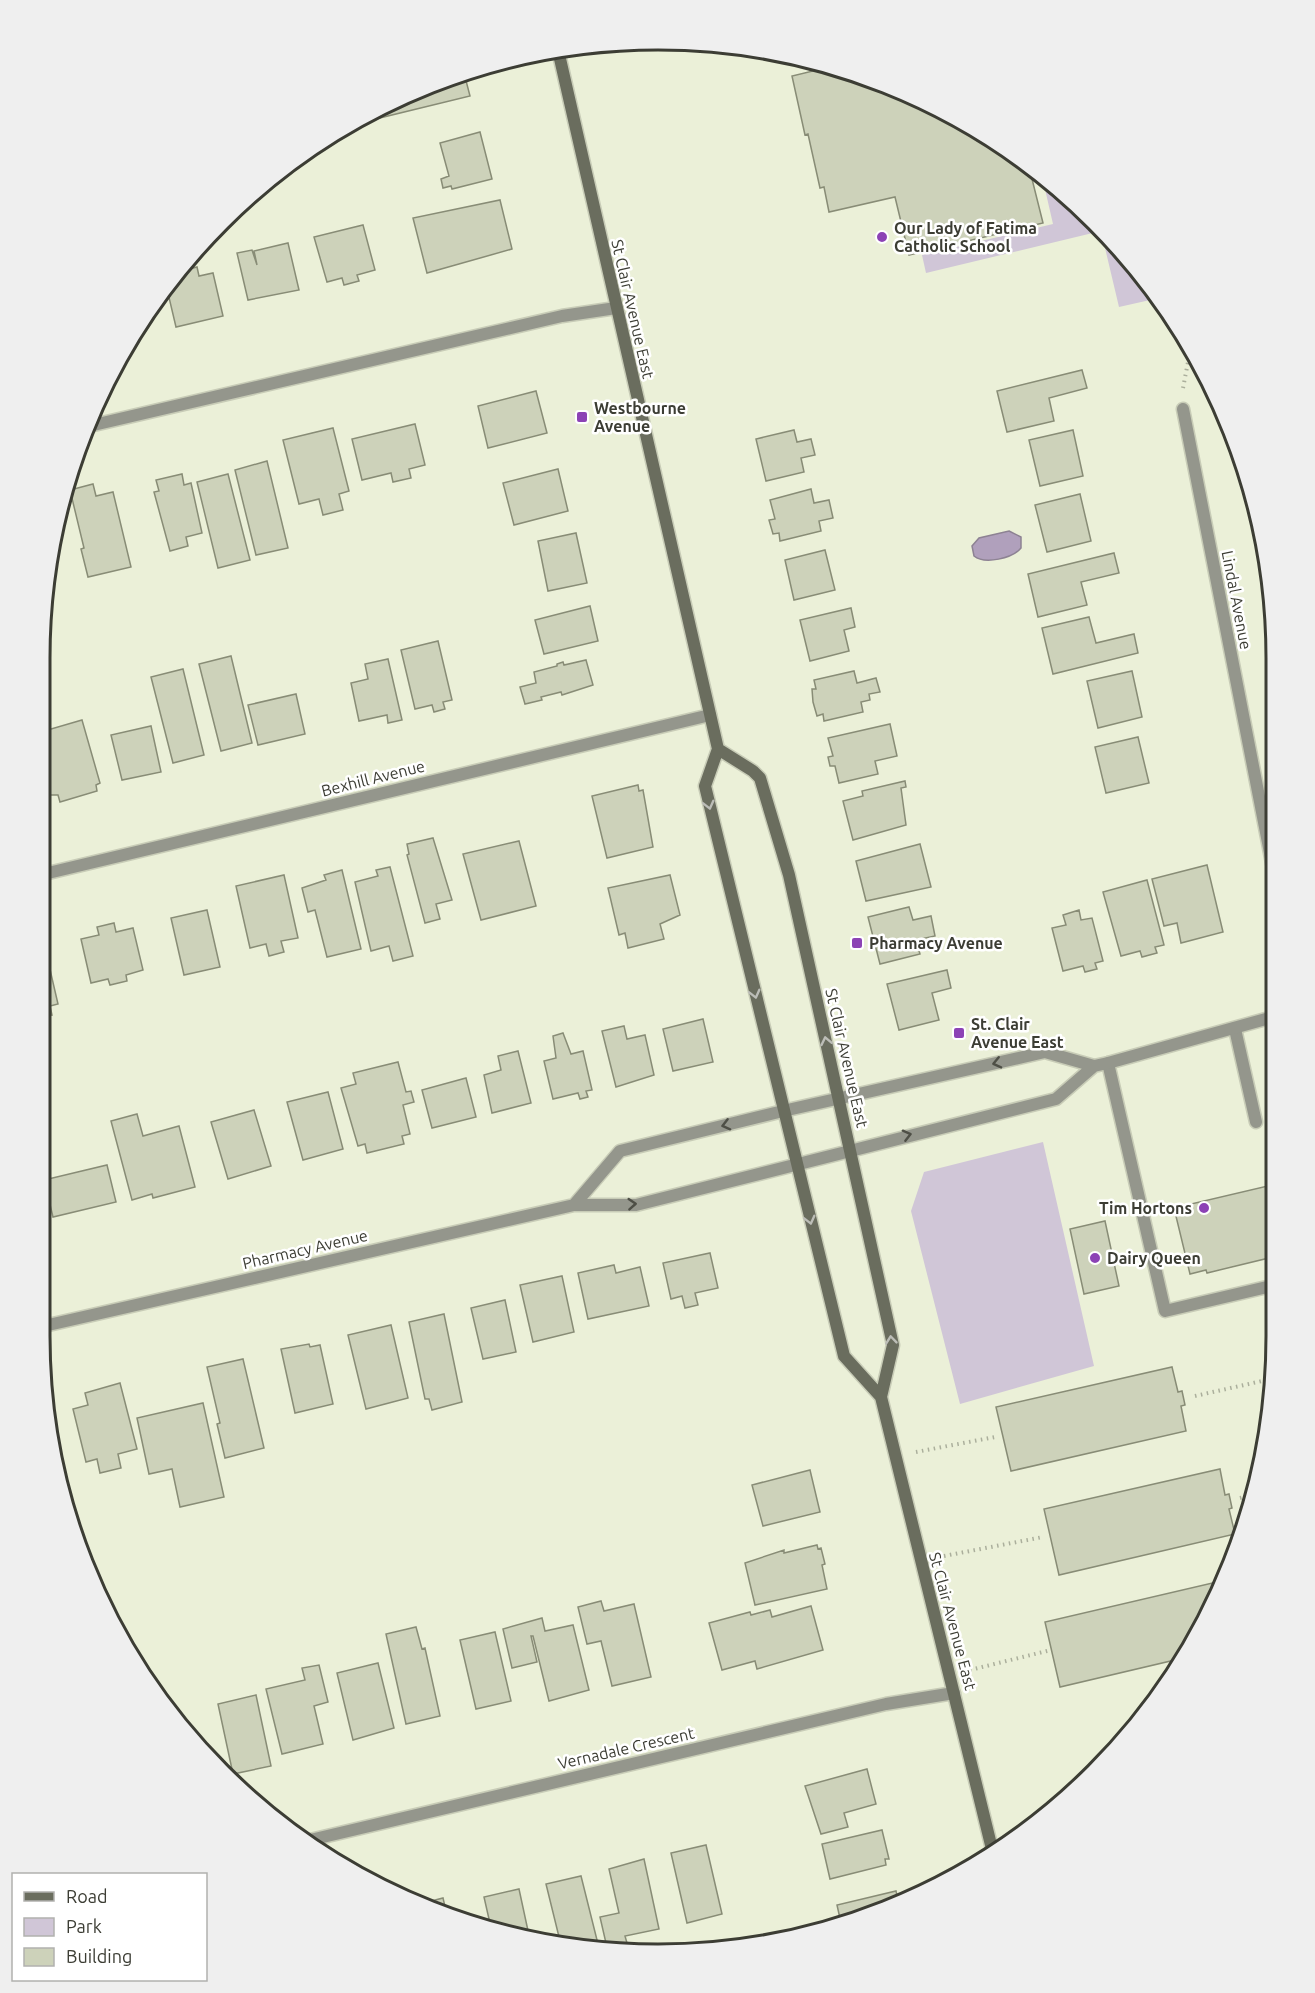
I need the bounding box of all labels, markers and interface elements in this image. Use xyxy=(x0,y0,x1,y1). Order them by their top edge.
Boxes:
place label: Our Lady of Fatima Catholic School xyxy=(894,219,1037,255)
marker: Our Lady of Fatima Catholic School xyxy=(875,230,889,244)
street label: St Clair Avenue East xyxy=(608,238,658,381)
place label: Westbourne Avenue xyxy=(594,399,686,435)
marker: Westbourne Avenue xyxy=(575,410,589,424)
street label: Lindal Avenue xyxy=(1219,549,1255,651)
street label: Bexhill Avenue xyxy=(319,756,427,800)
one-way arrow xyxy=(702,800,715,810)
place label: Pharmacy Avenue xyxy=(869,934,1003,952)
marker: Pharmacy Avenue xyxy=(850,936,864,950)
street label: St Clair Avenue East xyxy=(822,987,872,1130)
one-way arrow xyxy=(748,989,761,999)
place label: St. Clair Avenue East xyxy=(971,1015,1064,1051)
marker: St. Clair Avenue East xyxy=(952,1026,966,1040)
one-way arrow xyxy=(820,1036,833,1046)
one-way arrow xyxy=(992,1056,1002,1069)
one-way arrow xyxy=(721,1117,731,1130)
one-way arrow xyxy=(902,1130,912,1143)
one-way arrow xyxy=(628,1198,637,1211)
place label: Tim Hortons xyxy=(1099,1199,1192,1217)
marker: Tim Hortons xyxy=(1197,1201,1211,1215)
one-way arrow xyxy=(803,1215,816,1225)
street label: Pharmacy Avenue xyxy=(241,1226,369,1272)
place label: Dairy Queen xyxy=(1107,1249,1201,1267)
marker: Dairy Queen xyxy=(1088,1251,1102,1265)
one-way arrow xyxy=(885,1335,898,1345)
street label: St Clair Avenue East xyxy=(926,1550,980,1693)
street label: Vernadale Crescent xyxy=(556,1723,697,1772)
legend xyxy=(12,1873,207,1981)
text: Road xyxy=(66,1886,108,1906)
text: Park xyxy=(66,1916,102,1936)
text: Building xyxy=(66,1946,132,1966)

